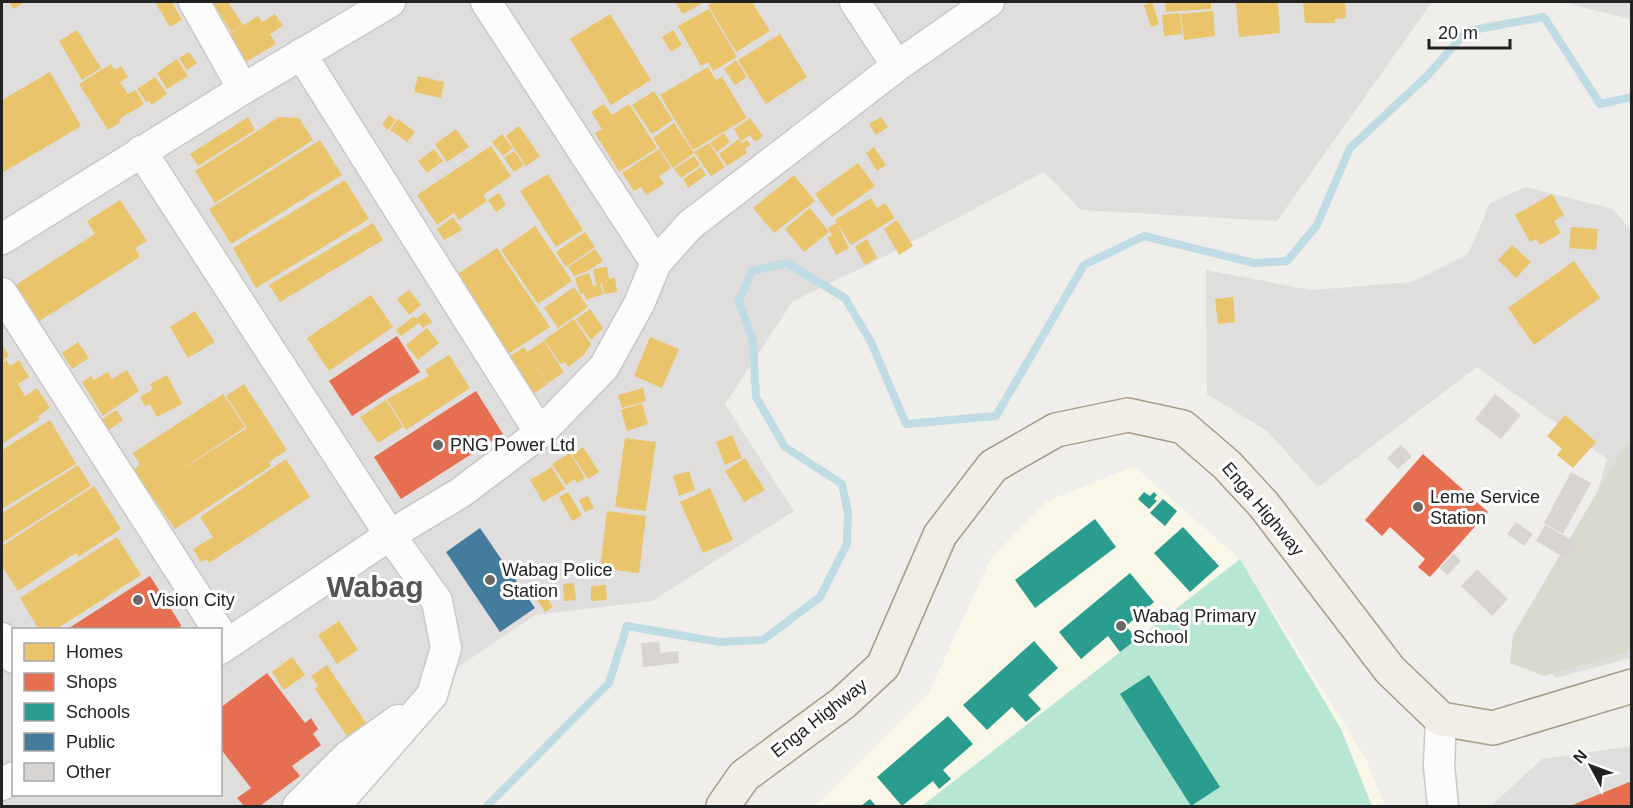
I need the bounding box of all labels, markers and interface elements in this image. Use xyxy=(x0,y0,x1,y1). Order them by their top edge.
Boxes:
scale bar xyxy=(1429,12,1510,50)
text: 20 m xyxy=(1438,23,1478,43)
place label: PNG Power Ltd xyxy=(450,435,575,455)
marker: PNG Power Ltd xyxy=(431,438,445,452)
street label: Enga Highway xyxy=(1218,458,1308,560)
place label: Leme Service Station xyxy=(1430,487,1540,528)
marker: Leme Service Station xyxy=(1411,500,1425,514)
place label: Wabag Police Station xyxy=(502,560,612,601)
district label: Wabag xyxy=(326,570,424,603)
marker: Wabag Police Station xyxy=(483,573,497,587)
place label: Vision City xyxy=(150,590,235,610)
marker: Vision City xyxy=(131,593,145,607)
place label: Wabag Primary School xyxy=(1133,606,1256,647)
marker: Wabag Primary School xyxy=(1114,619,1128,633)
legend xyxy=(12,628,222,796)
text: Homes xyxy=(66,642,123,662)
text: Shops xyxy=(66,672,117,692)
street label: Enga Highway xyxy=(767,674,871,762)
text: Schools xyxy=(66,702,130,722)
text: Public xyxy=(66,732,115,752)
north arrow xyxy=(1561,736,1621,796)
text: N xyxy=(1570,747,1590,766)
text: Other xyxy=(66,762,111,782)

